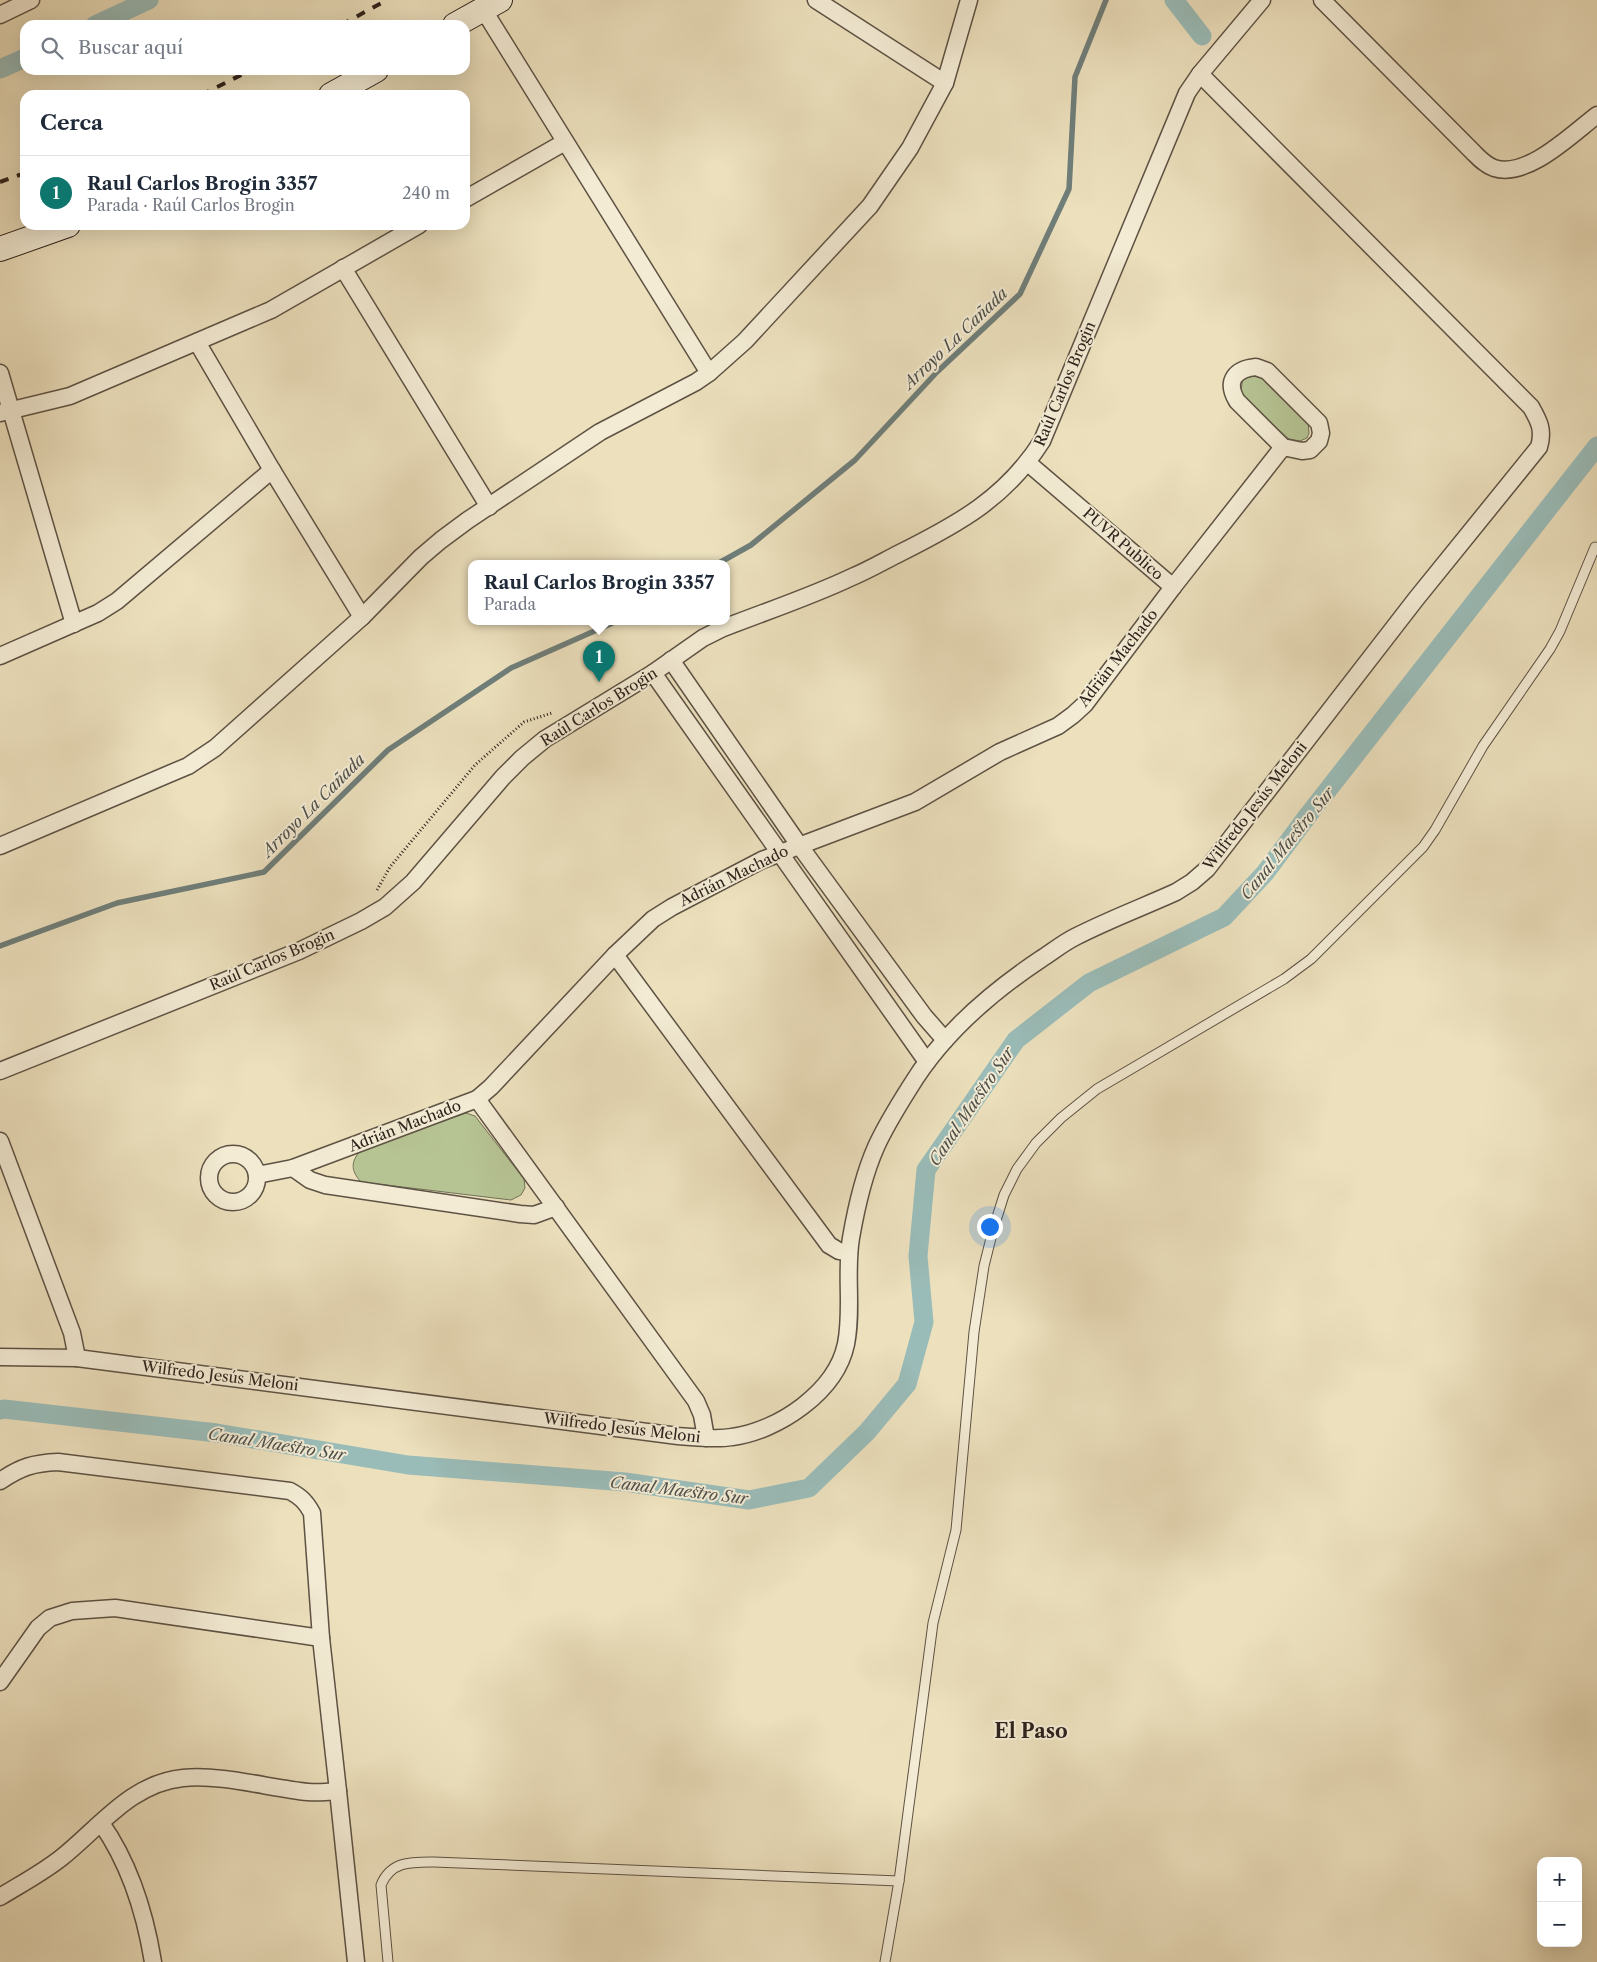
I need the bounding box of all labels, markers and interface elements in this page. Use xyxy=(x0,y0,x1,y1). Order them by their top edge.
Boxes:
search box xyxy=(20,20,470,75)
icon: search xyxy=(38,34,66,62)
text: Buscar aquí xyxy=(78,36,183,59)
text: Cerca xyxy=(40,110,103,135)
text: Raul Carlos Brogin 3357 xyxy=(87,172,317,195)
text: 1 xyxy=(52,183,60,203)
text: 240 m xyxy=(402,183,450,203)
text: Parada · Raúl Carlos Brogin xyxy=(87,195,295,215)
water label: Arroyo La Cañada xyxy=(896,283,1012,395)
street label: Raúl Carlos Brogin xyxy=(1030,318,1100,449)
street label: PUVR Publico xyxy=(1079,503,1168,584)
popup xyxy=(468,560,730,625)
text: Raul Carlos Brogin 3357 xyxy=(484,571,714,594)
text: Parada xyxy=(484,594,536,614)
street label: Adrián Machado xyxy=(1073,605,1162,711)
pin: 1 xyxy=(583,641,615,682)
street label: Raúl Carlos Brogin xyxy=(537,663,661,750)
street label: Wilfredo Jesús Meloni xyxy=(1198,737,1311,875)
water label: Arroyo La Cañada xyxy=(255,749,369,863)
water label: Canal Maestro Sur xyxy=(1236,782,1339,903)
street label: Adrián Machado xyxy=(675,841,791,911)
street label: Raúl Carlos Brogin xyxy=(206,924,338,994)
water label: Canal Maestro Sur xyxy=(924,1042,1019,1169)
street label: Adrián Machado xyxy=(345,1095,464,1156)
your location xyxy=(977,1214,1003,1240)
street label: Wilfredo Jesús Meloni xyxy=(139,1356,300,1395)
street label: Wilfredo Jesús Meloni xyxy=(541,1408,702,1447)
water label: Canal Maestro Sur xyxy=(207,1423,349,1465)
water label: Canal Maestro Sur xyxy=(609,1472,751,1509)
district label: El Paso xyxy=(994,1719,1068,1743)
map controls xyxy=(1537,1857,1582,1947)
button: + xyxy=(1537,1857,1582,1902)
button: − xyxy=(1537,1902,1582,1947)

